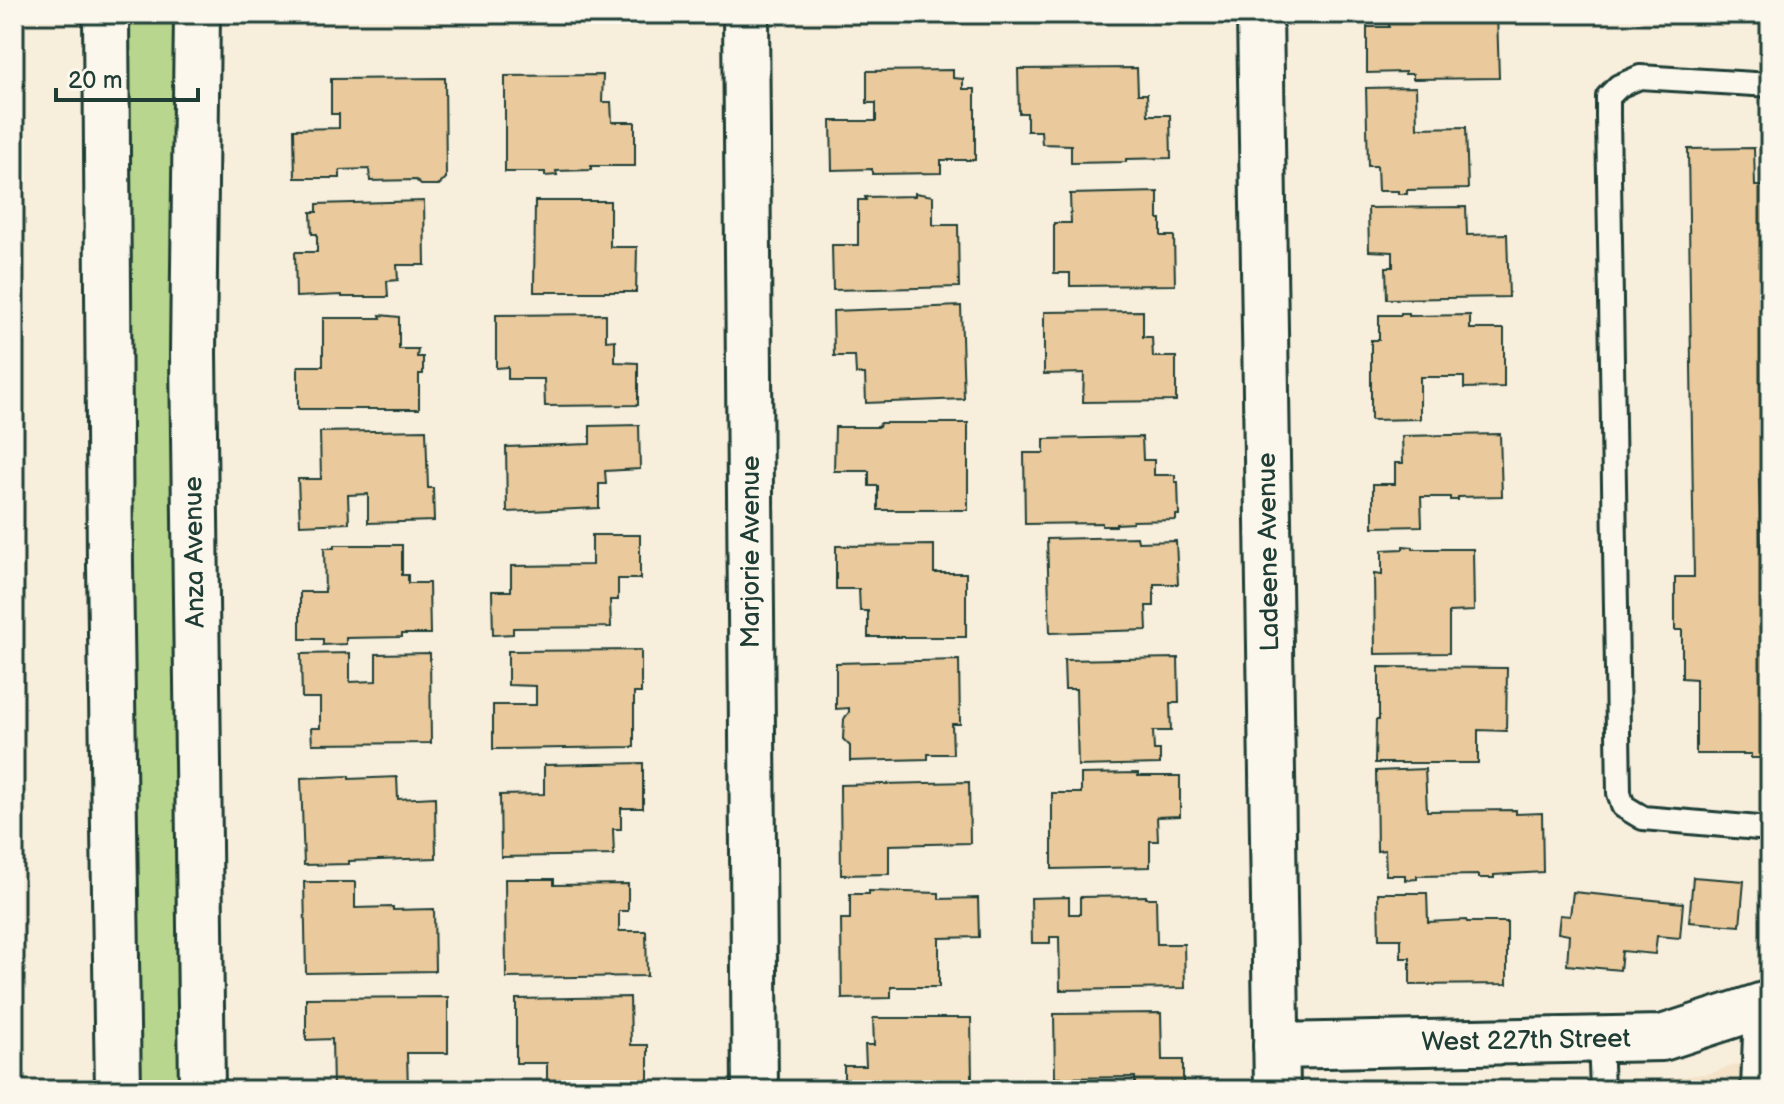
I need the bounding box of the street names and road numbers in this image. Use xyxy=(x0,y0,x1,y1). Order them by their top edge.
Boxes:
street label: Ladeene Avenue xyxy=(1252,452,1286,652)
street label: Marjorie Avenue xyxy=(736,456,767,648)
street label: Anza Avenue xyxy=(178,476,212,628)
street label: West 227th Street xyxy=(1421,1024,1631,1058)

